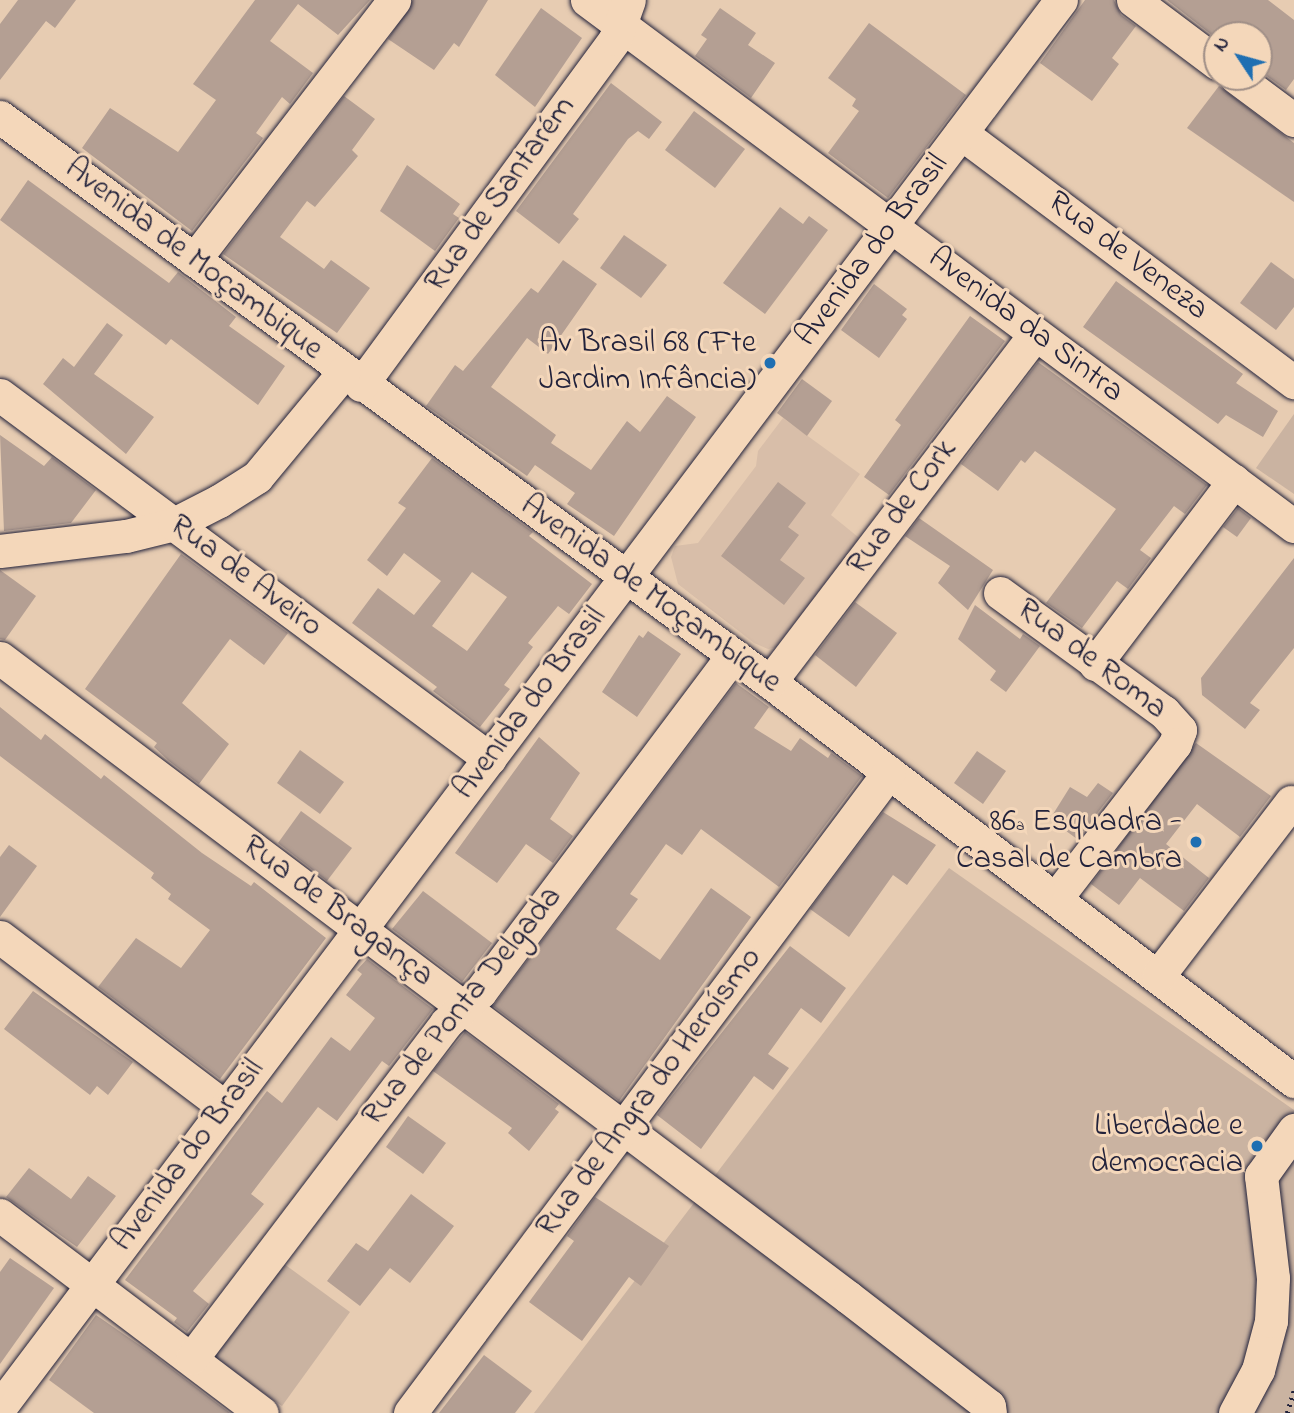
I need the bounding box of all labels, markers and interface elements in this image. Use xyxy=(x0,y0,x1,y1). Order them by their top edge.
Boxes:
north arrow xyxy=(1203,21,1273,91)
text: N xyxy=(1208,31,1237,58)
street label: Rua de Santarém xyxy=(417,90,585,300)
street label: Avenida do Brasil xyxy=(788,147,958,355)
street label: Avenida de Moçambique xyxy=(56,150,330,370)
street label: Rua de Veneza xyxy=(1039,184,1215,330)
street label: Avenida da Sintra xyxy=(919,240,1131,412)
place label: Av Brasil 68 (Fte Jardim Infância) xyxy=(539,326,756,401)
marker: Av Brasil 68 (Fte Jardim Infância) xyxy=(762,355,778,371)
street label: Rua de Cork xyxy=(840,433,966,583)
street label: Avenida de Moçambique xyxy=(512,487,788,703)
street label: Rua de Aveiro xyxy=(161,507,329,647)
street label: Rua de Roma xyxy=(1008,591,1174,729)
street label: Avenida do Brasil xyxy=(446,600,616,808)
place label: 86ª Esquadra - Casal de Cambra xyxy=(956,805,1182,880)
street label: Rua de Bragança xyxy=(234,828,440,996)
marker: 86ª Esquadra - Casal de Cambra xyxy=(1188,834,1204,850)
street label: Rua de Ponta Delgada xyxy=(355,880,571,1134)
street label: Rua de Angra do Heroísmo xyxy=(529,941,771,1245)
street label: Avenida do Brasil xyxy=(104,1052,274,1260)
place label: Liberdade e democracia xyxy=(1091,1109,1243,1184)
marker: Liberdade e democracia xyxy=(1249,1138,1265,1154)

